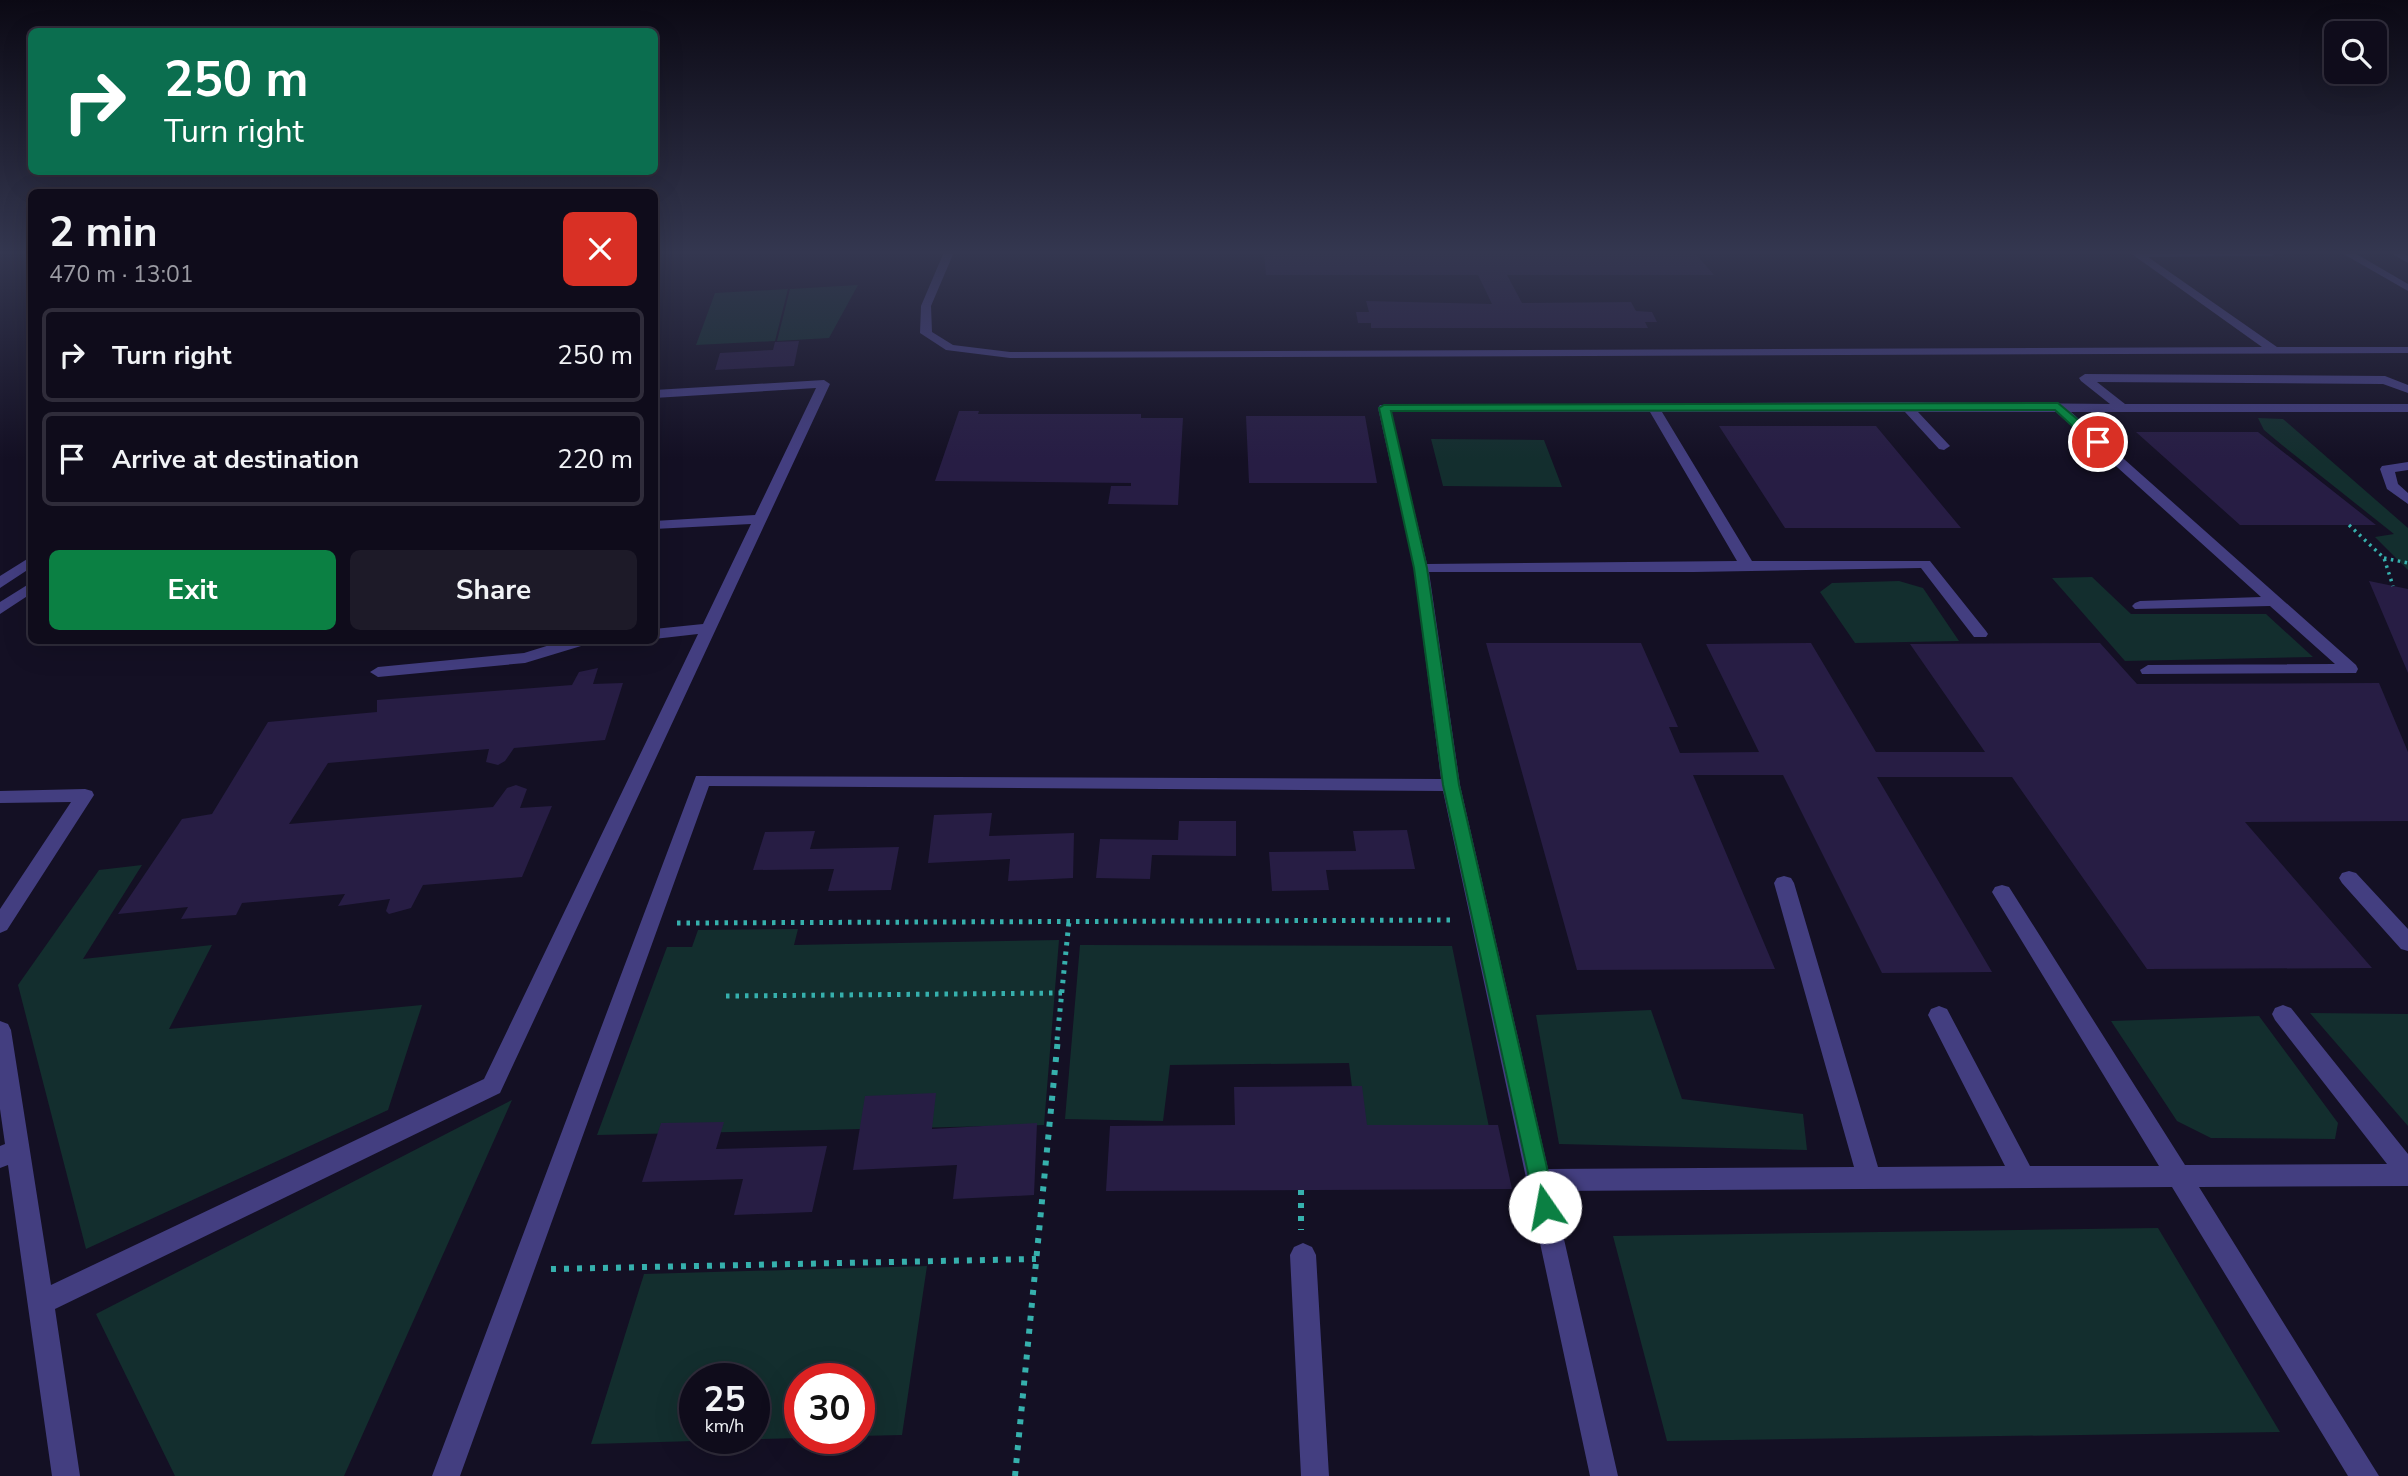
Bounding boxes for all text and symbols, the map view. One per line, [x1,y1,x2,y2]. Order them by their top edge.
map controls [2324,21,2387,84]
button: search [2324,21,2387,84]
text: 250 m [164,46,308,113]
icon: right [49,56,140,147]
text: Turn right [164,110,304,153]
text: 2 min [49,204,158,261]
button: close [563,212,637,286]
text: 470 m · 13:01 [49,259,194,290]
icon: right [53,336,91,374]
text: Turn right [112,338,231,373]
text: 250 m [557,338,633,373]
pin [2068,412,2128,472]
icon: arrive [2079,423,2117,461]
icon: arrive [53,440,91,478]
text: Arrive at destination [112,442,359,477]
text: 220 m [557,442,633,477]
button: Exit [49,550,336,630]
button: Share [350,550,637,630]
position arrow [1508,1170,1582,1244]
speed limit sign: 30 [784,1363,875,1454]
text: 25 [703,1376,746,1423]
text: km/h [705,1414,744,1438]

